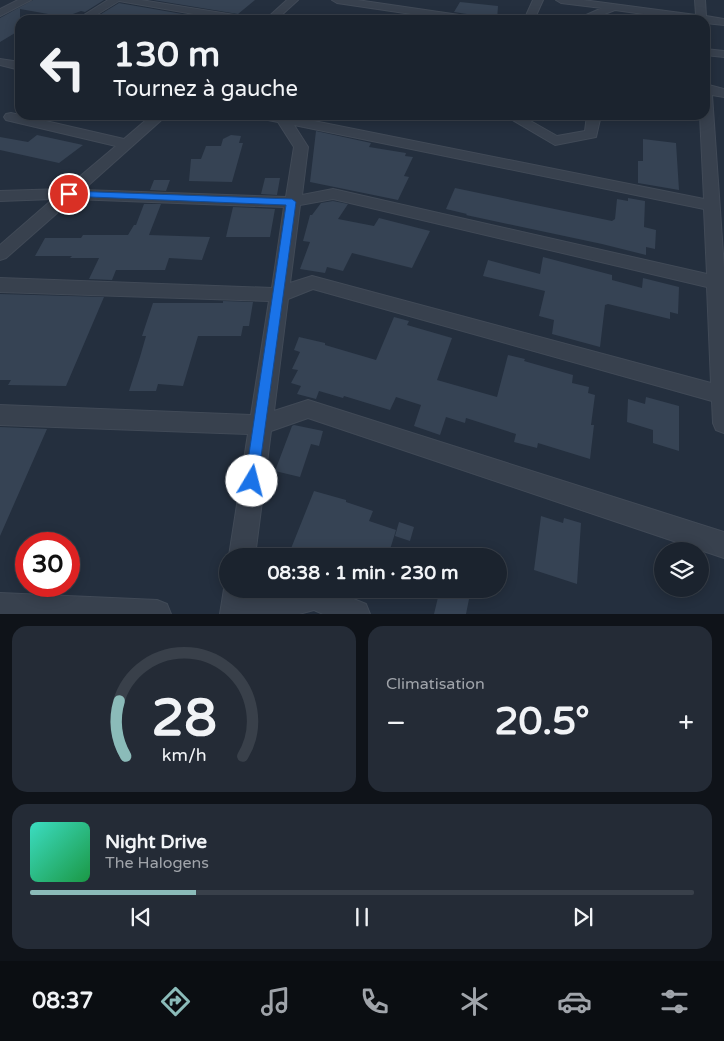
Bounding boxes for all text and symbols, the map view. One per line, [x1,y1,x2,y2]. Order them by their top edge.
text: 130 m [113,34,220,76]
icon: left [30,35,95,100]
text: Tournez à gauche [113,76,298,102]
pin [48,173,90,215]
icon: arrive [55,180,83,208]
position arrow [225,454,277,506]
speed limit sign: 30 [15,532,80,597]
map controls [654,542,709,597]
button: layers [654,542,709,597]
text: 08:38 · 1 min · 230 m [267,562,459,584]
text: Climatisation [386,674,485,694]
text: 28 [151,687,217,750]
text: 20.5° [495,699,590,745]
text: − [386,706,406,740]
text: + [678,706,694,740]
text: km/h [162,745,206,766]
text: Night Drive [105,831,207,853]
text: The Halogens [105,853,209,873]
icon: previous [127,903,155,931]
icon: pause [348,903,376,931]
icon: next [569,903,597,931]
icon: directions [158,984,193,1019]
icon: music [258,984,293,1019]
icon: phone [357,984,392,1019]
icon: climate [457,984,492,1019]
icon: car [557,984,592,1019]
icon: filters [657,984,692,1019]
text: 08:37 [32,988,93,1014]

